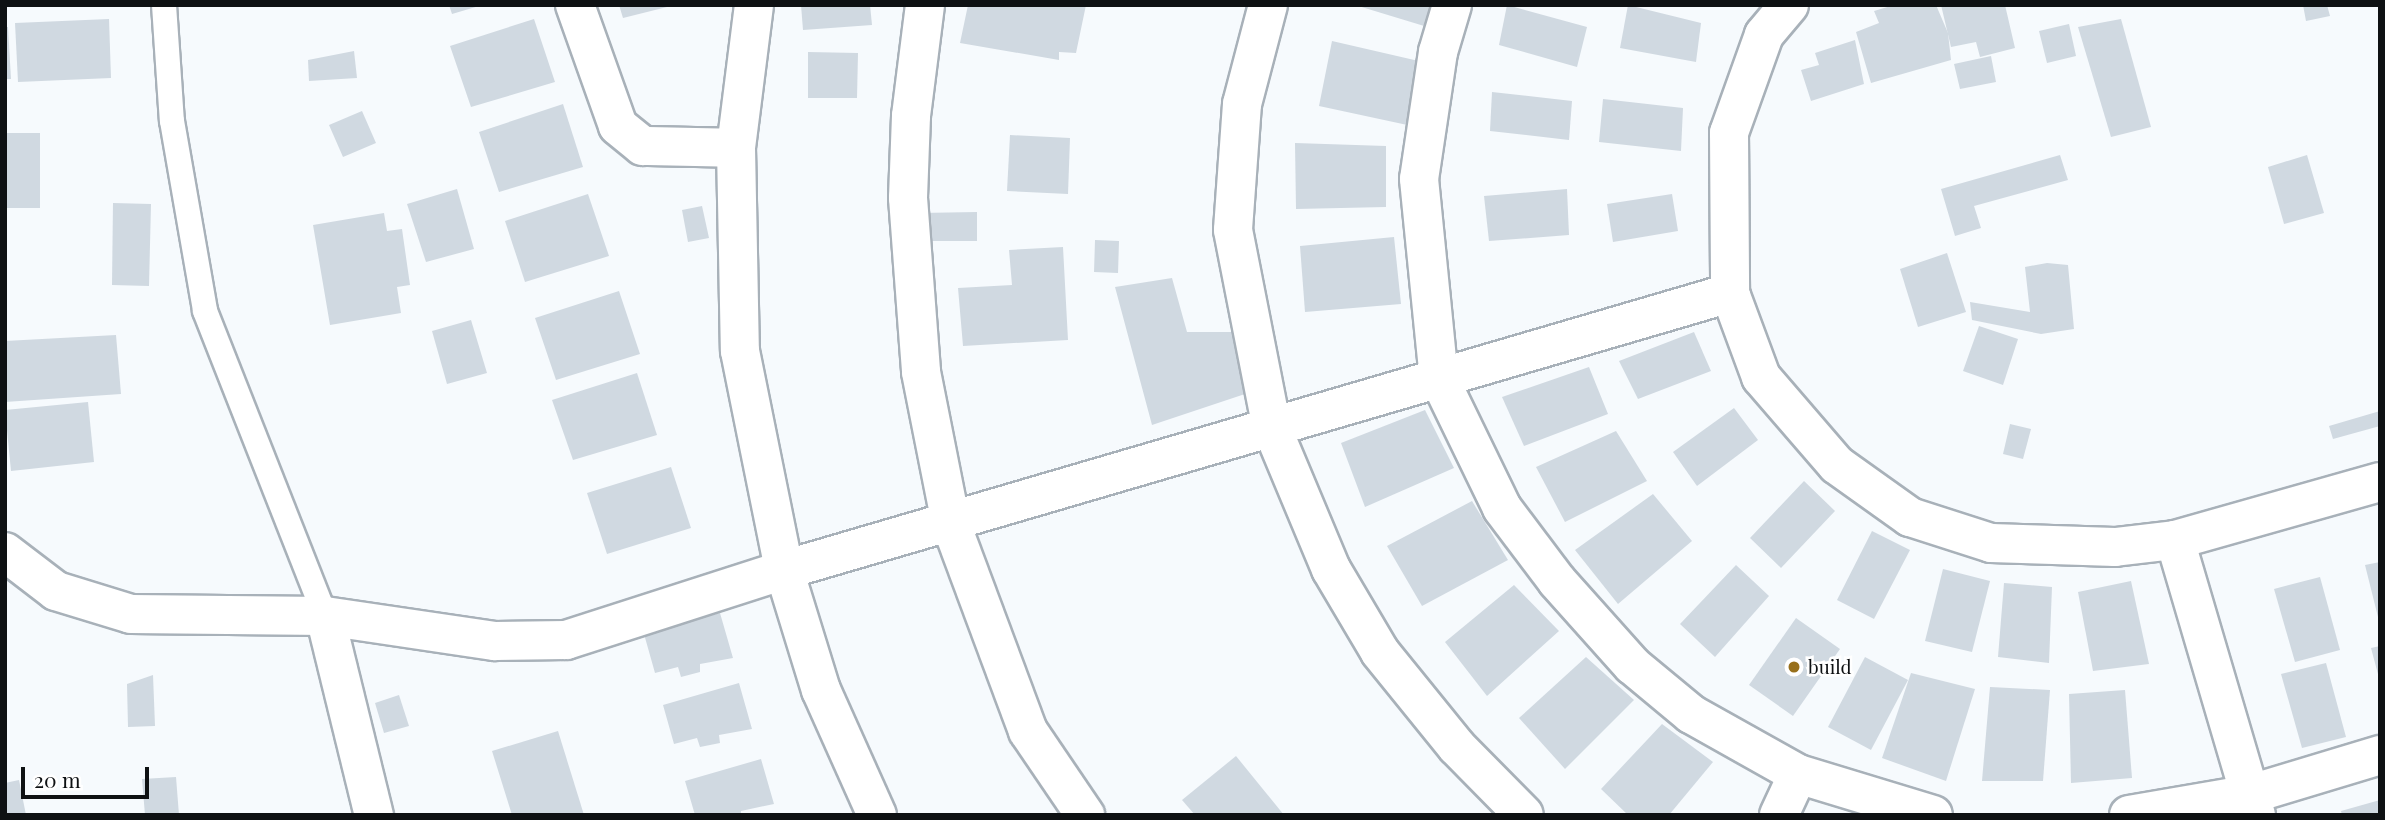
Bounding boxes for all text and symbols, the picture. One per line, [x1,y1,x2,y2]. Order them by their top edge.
place label: build [1808,656,1852,678]
marker: build [1786,659,1802,675]
scale bar [24,754,152,798]
text: 20 m [34,765,81,793]

